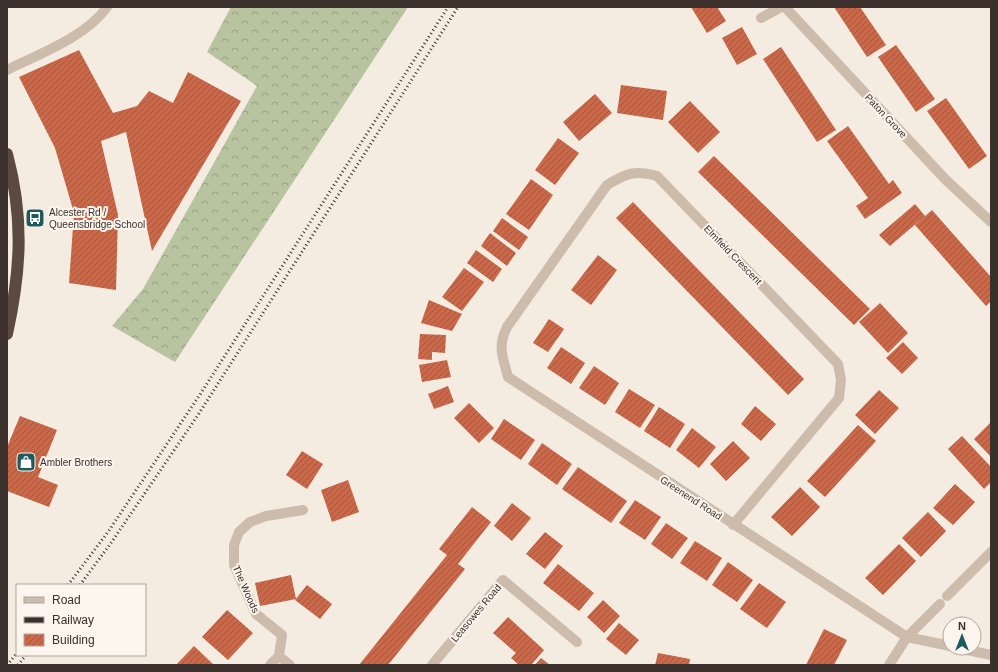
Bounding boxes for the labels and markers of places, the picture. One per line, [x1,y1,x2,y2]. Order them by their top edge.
bus stop icon: Alcester Rd / Queensbridge School [24,207,46,229]
place label: Alcester Rd / Queensbridge School [49,207,145,230]
shop icon: Ambler Brothers [15,451,37,473]
place label: Ambler Brothers [40,457,112,468]

